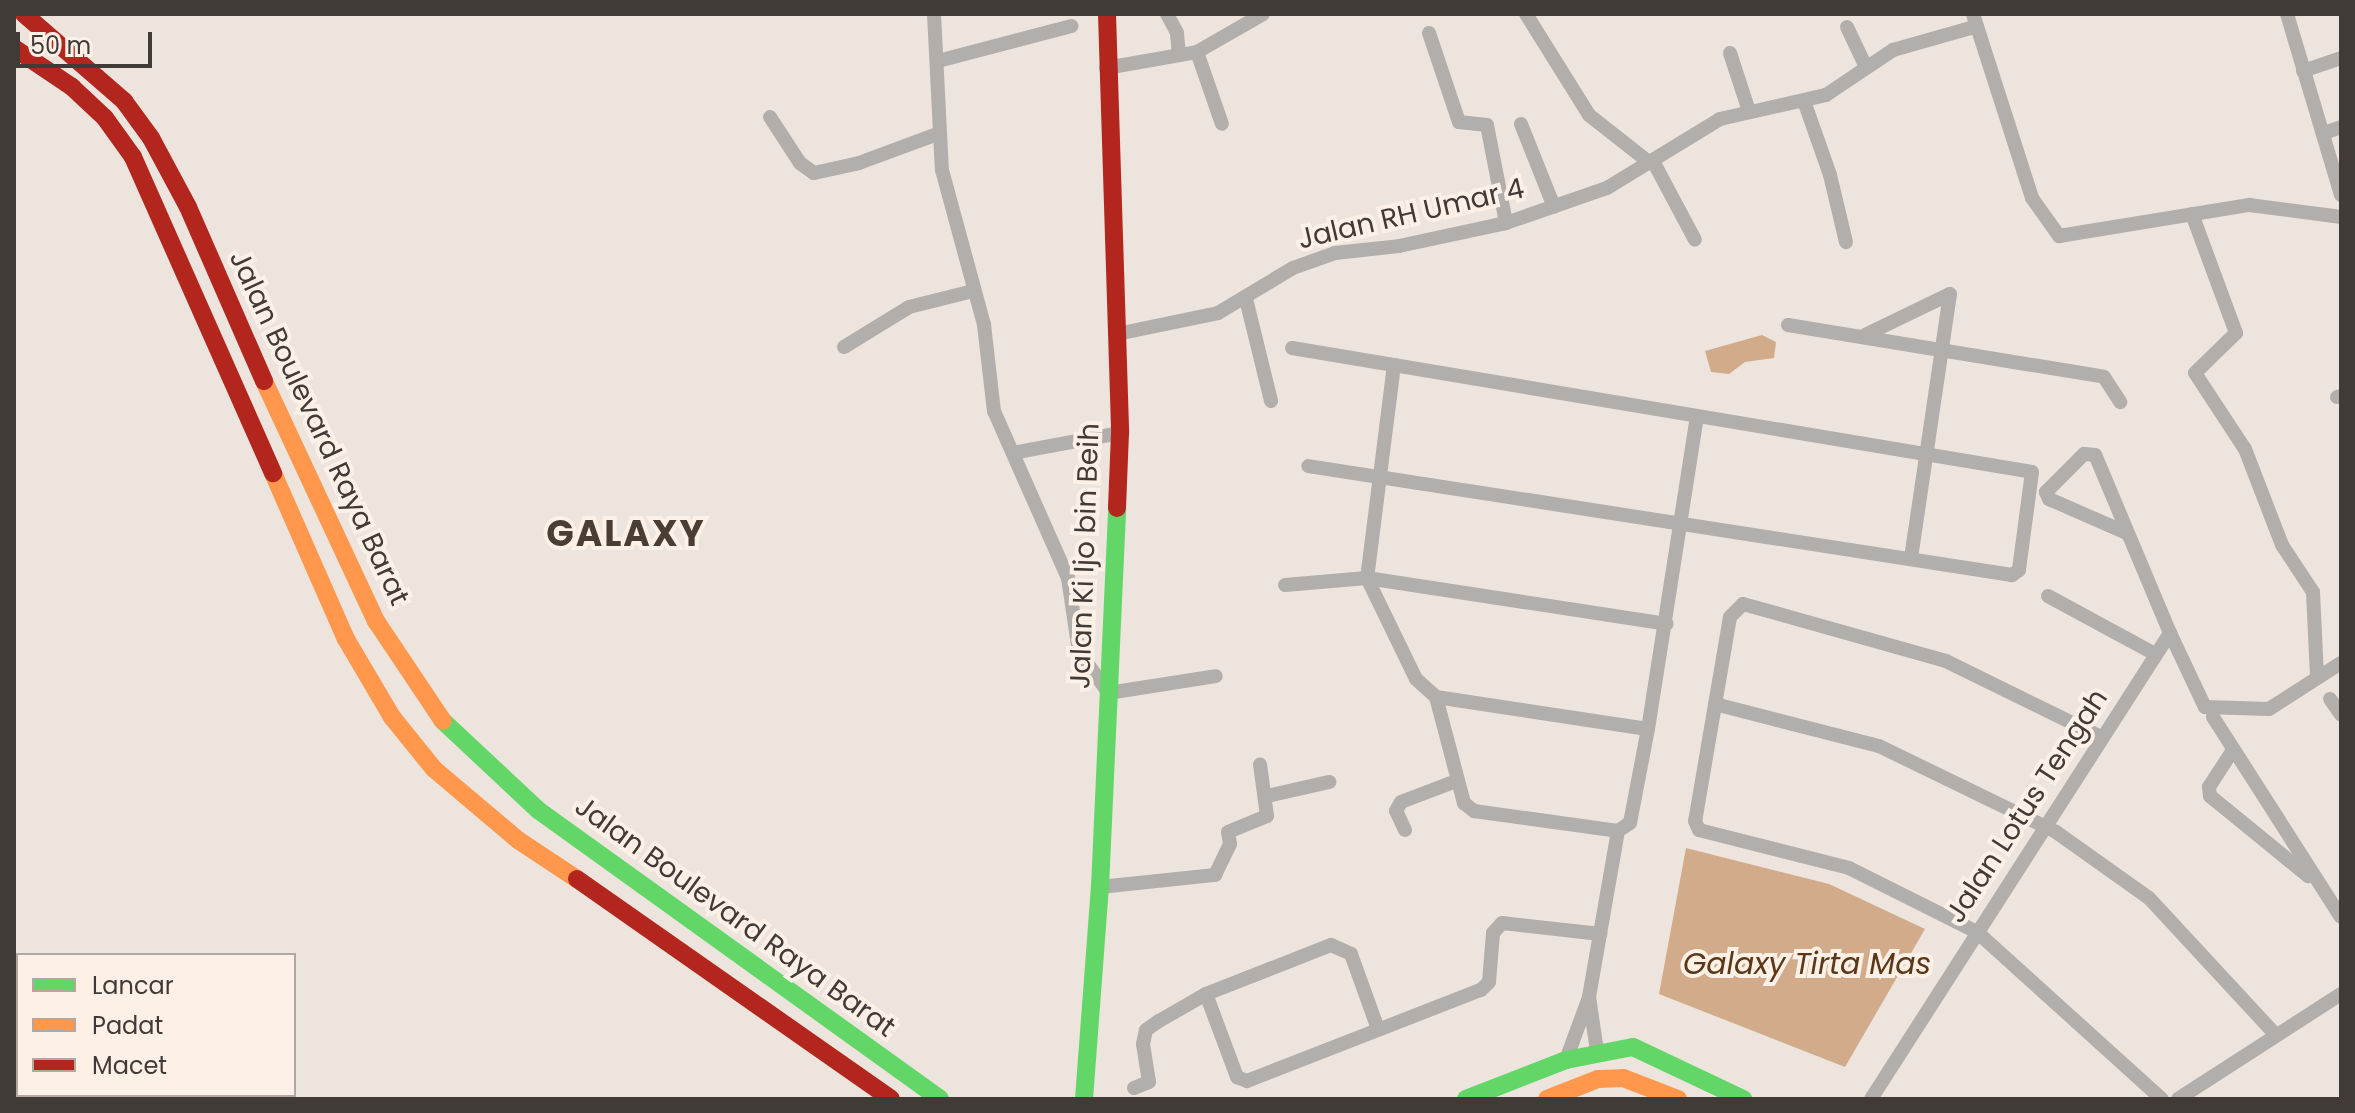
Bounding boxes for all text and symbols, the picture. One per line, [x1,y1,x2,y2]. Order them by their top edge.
scale bar [20,16,156,66]
text: 50 m [30,29,91,62]
street label: Jalan RH Umar 4 [1295,172,1527,256]
street label: Jalan Boulevard Raya Barat [222,245,416,611]
street label: Jalan Ki Ijo bin Beih [1064,423,1106,689]
district label: GALAXY [546,512,706,556]
street label: Jalan Lotus Tengah [1939,683,2115,929]
street label: Jalan Boulevard Raya Barat [568,790,902,1044]
water label: Galaxy Tirta Mas [1683,946,1931,982]
legend [16,953,296,1097]
text: Lancar [92,969,174,1002]
text: Padat [92,1009,163,1042]
text: Macet [92,1049,167,1082]

